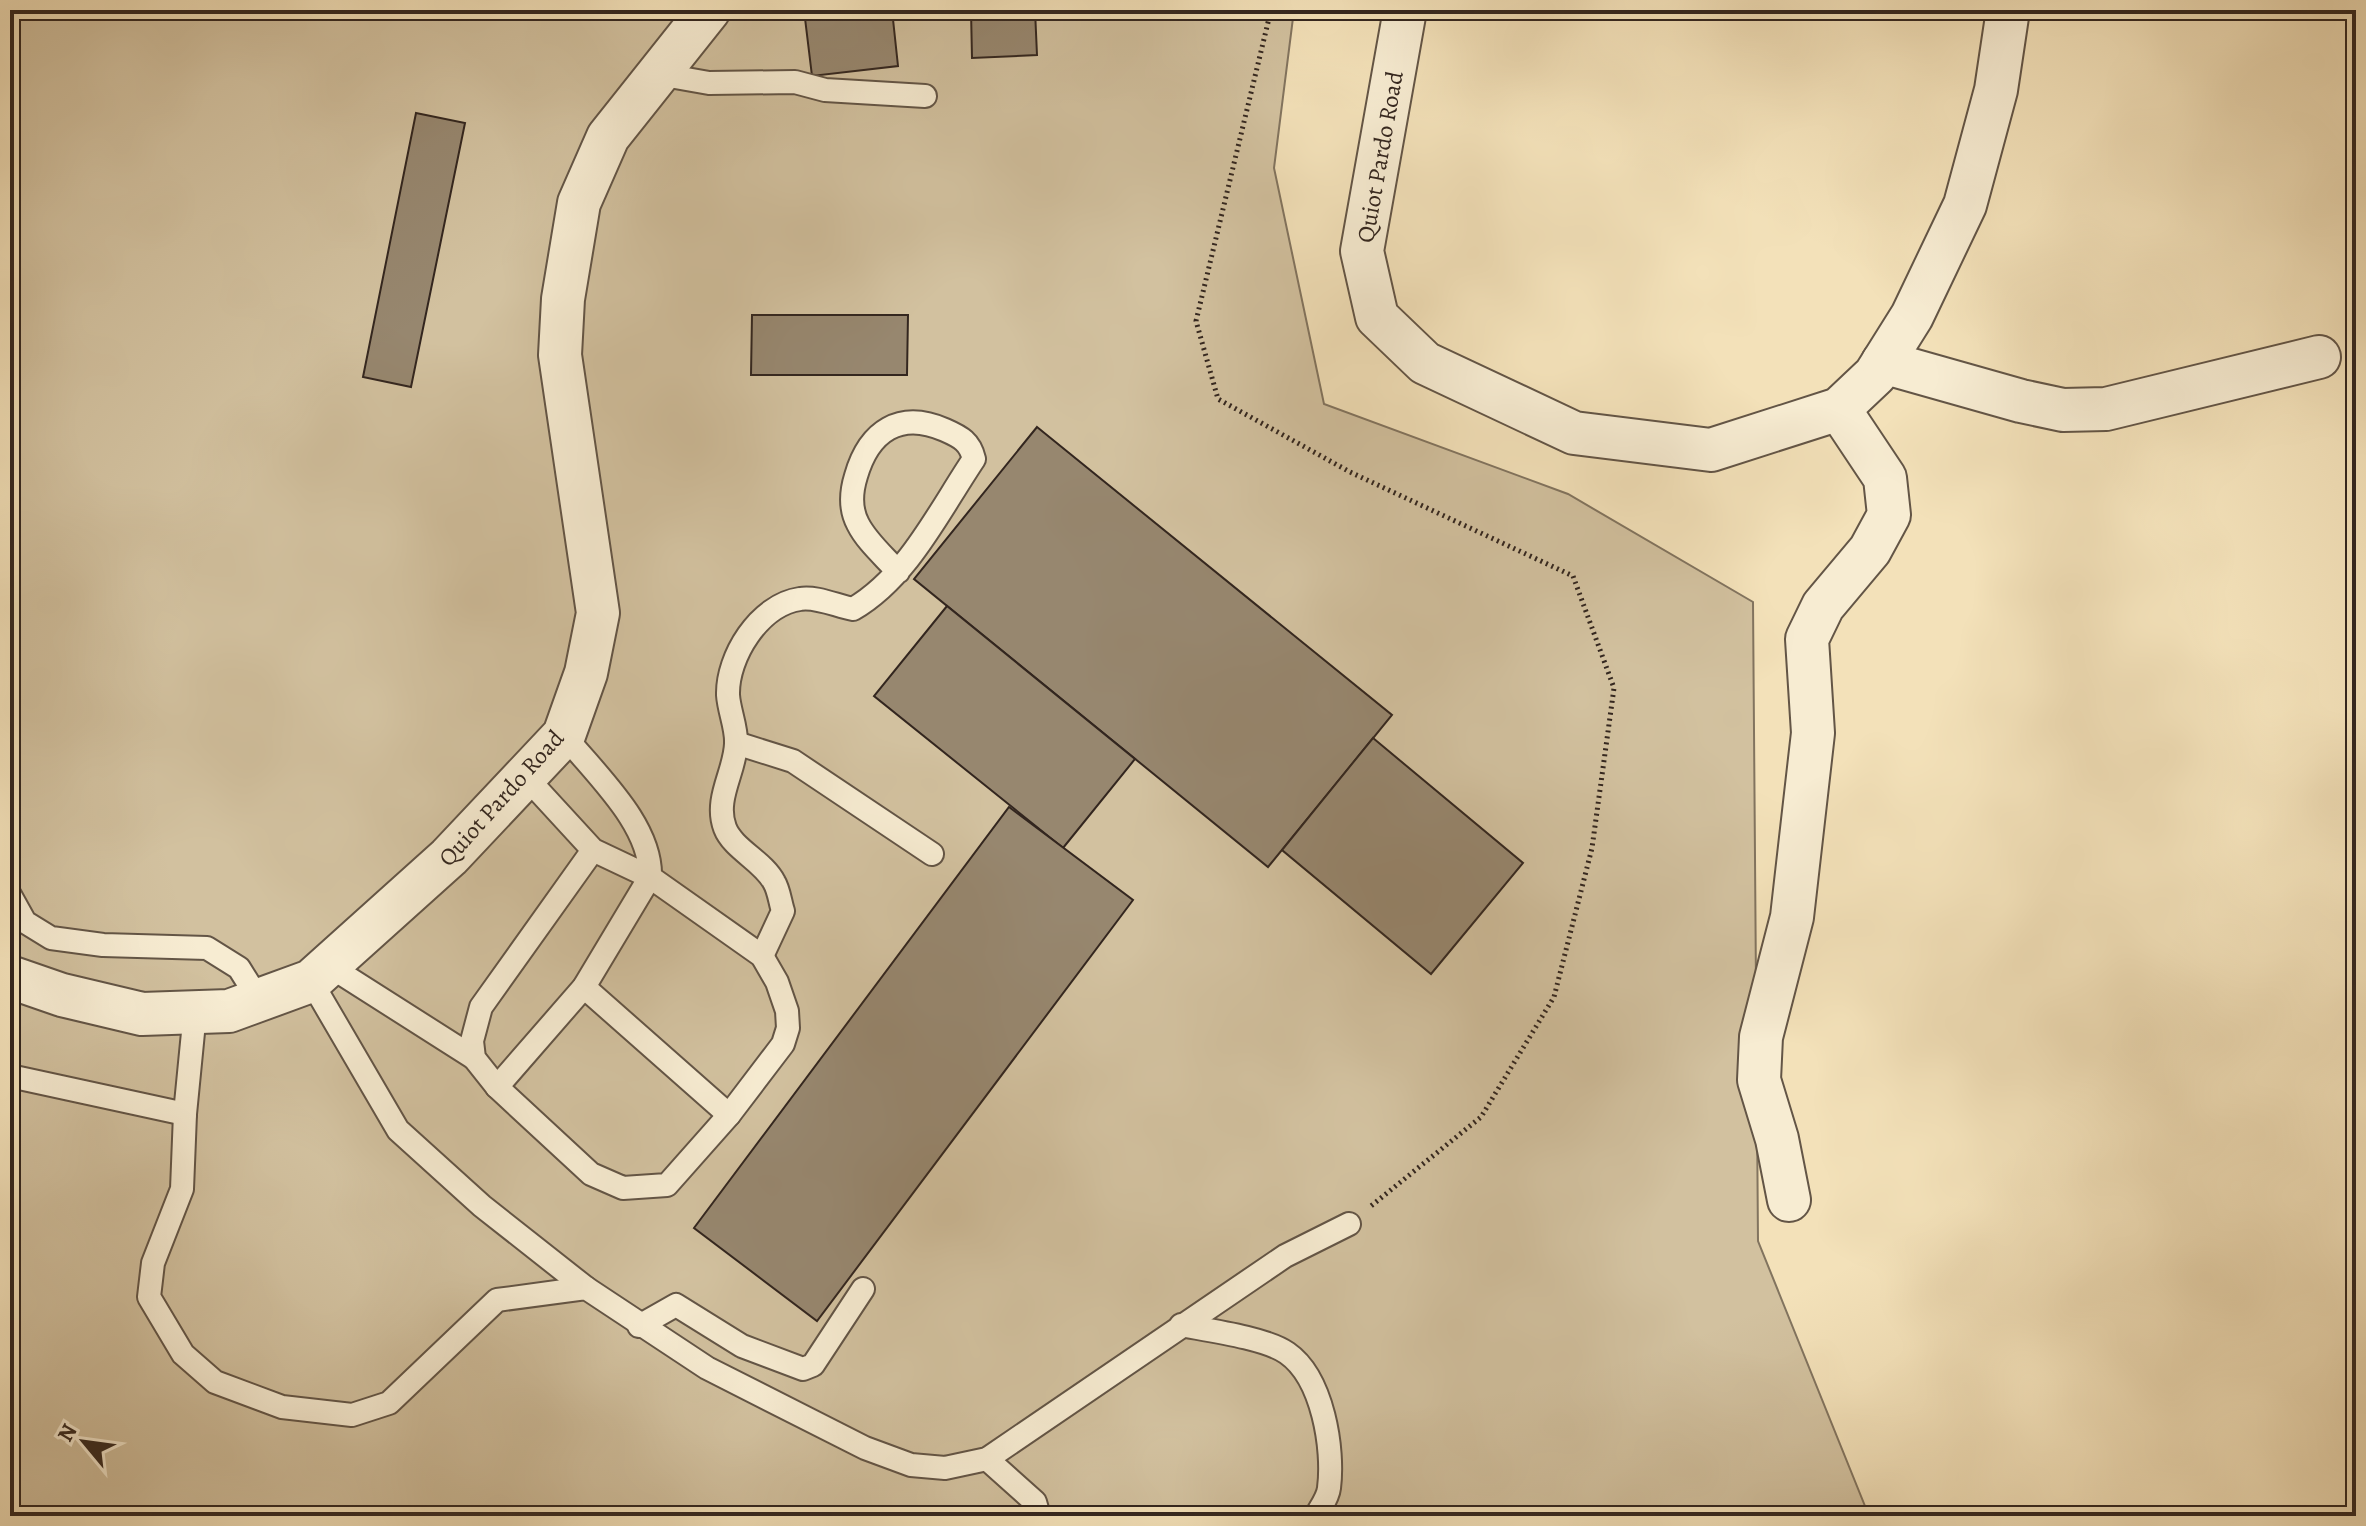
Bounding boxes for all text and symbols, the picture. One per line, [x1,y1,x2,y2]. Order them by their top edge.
street label: Quiot Pardo Road [1349,69,1411,245]
street label: Quiot Pardo Road [431,723,571,873]
north arrow [44,1402,124,1482]
text: N [50,1419,84,1447]

